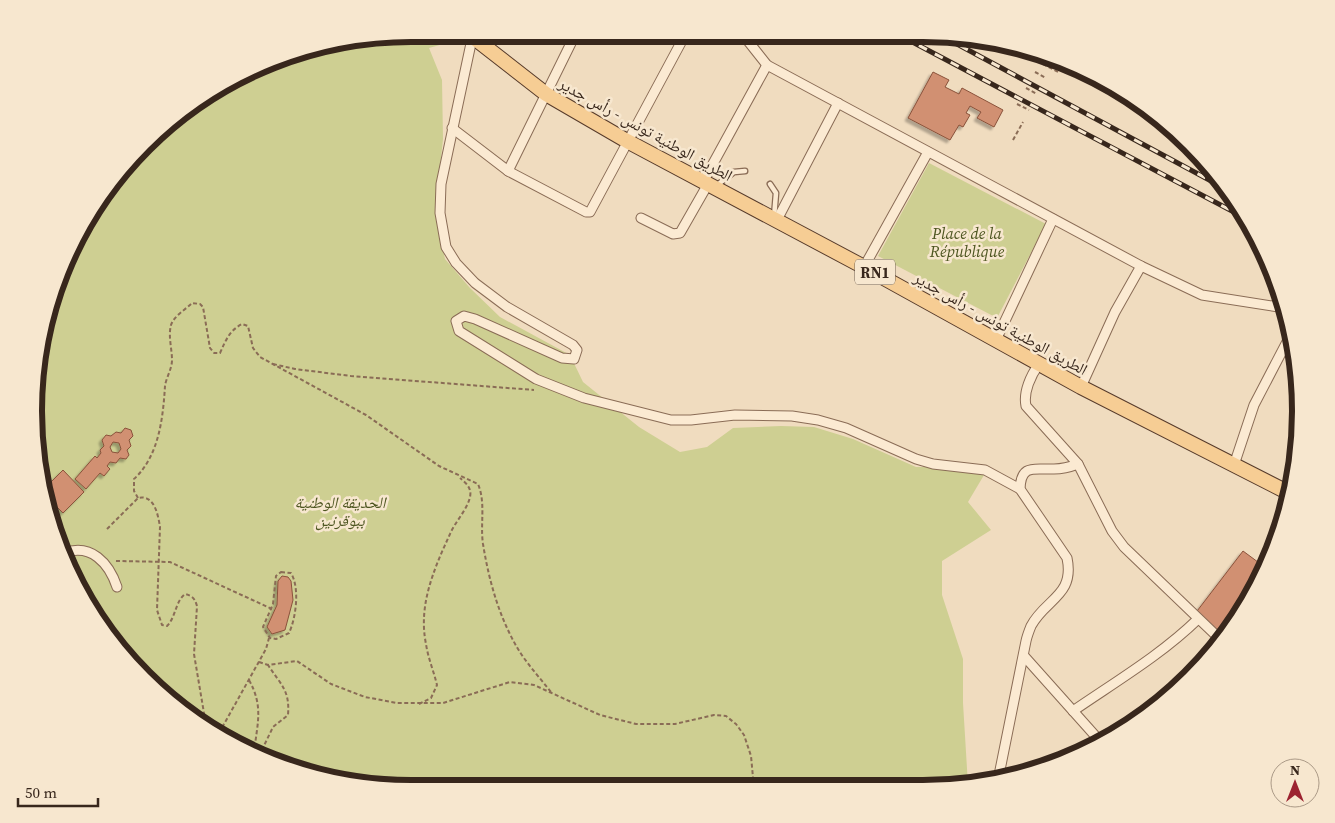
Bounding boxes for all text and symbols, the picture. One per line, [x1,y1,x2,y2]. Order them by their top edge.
street label: الطريق الوطنية تونس - رأس جدير [554,71,737,186]
park label: Place de la République [929,222,1005,262]
road number: RN1 [855,260,895,284]
street label: الطريق الوطنية تونس - رأس جدير [909,265,1092,380]
park label: الحديقة الوطنية ببوقرنين [294,491,388,531]
north arrow [1270,758,1320,808]
text: N [1290,760,1300,780]
scale bar [18,776,98,808]
text: 50 m [25,782,57,803]

